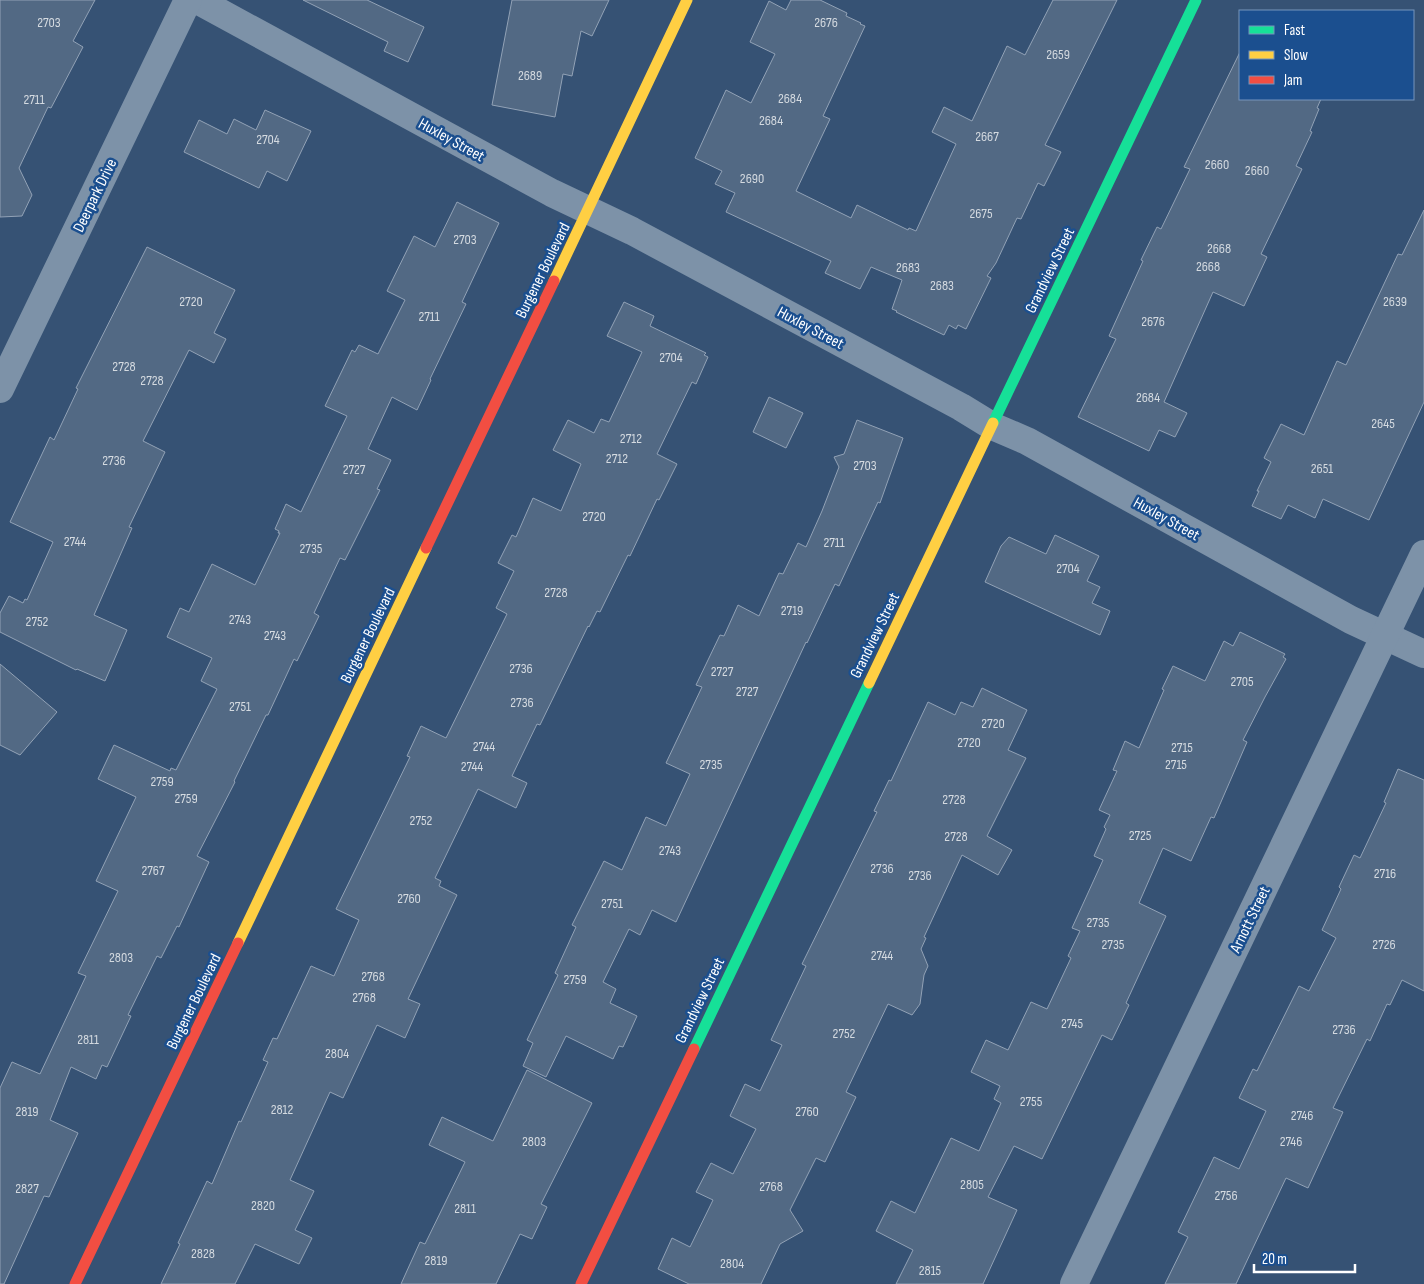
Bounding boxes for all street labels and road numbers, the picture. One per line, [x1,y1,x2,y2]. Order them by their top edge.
street label: Huxley Street [415,114,488,166]
street label: Deerpark Drive [69,156,121,235]
street label: Burgener Boulevard [512,220,575,322]
street label: Grandview Street [1021,225,1079,317]
street label: Huxley Street [774,303,847,354]
street label: Huxley Street [1130,493,1203,545]
street label: Burgener Boulevard [337,585,400,687]
street label: Grandview Street [846,590,904,682]
street label: Arnott Street [1226,883,1275,957]
street label: Burgener Boulevard [163,951,226,1053]
street label: Grandview Street [671,955,729,1047]

